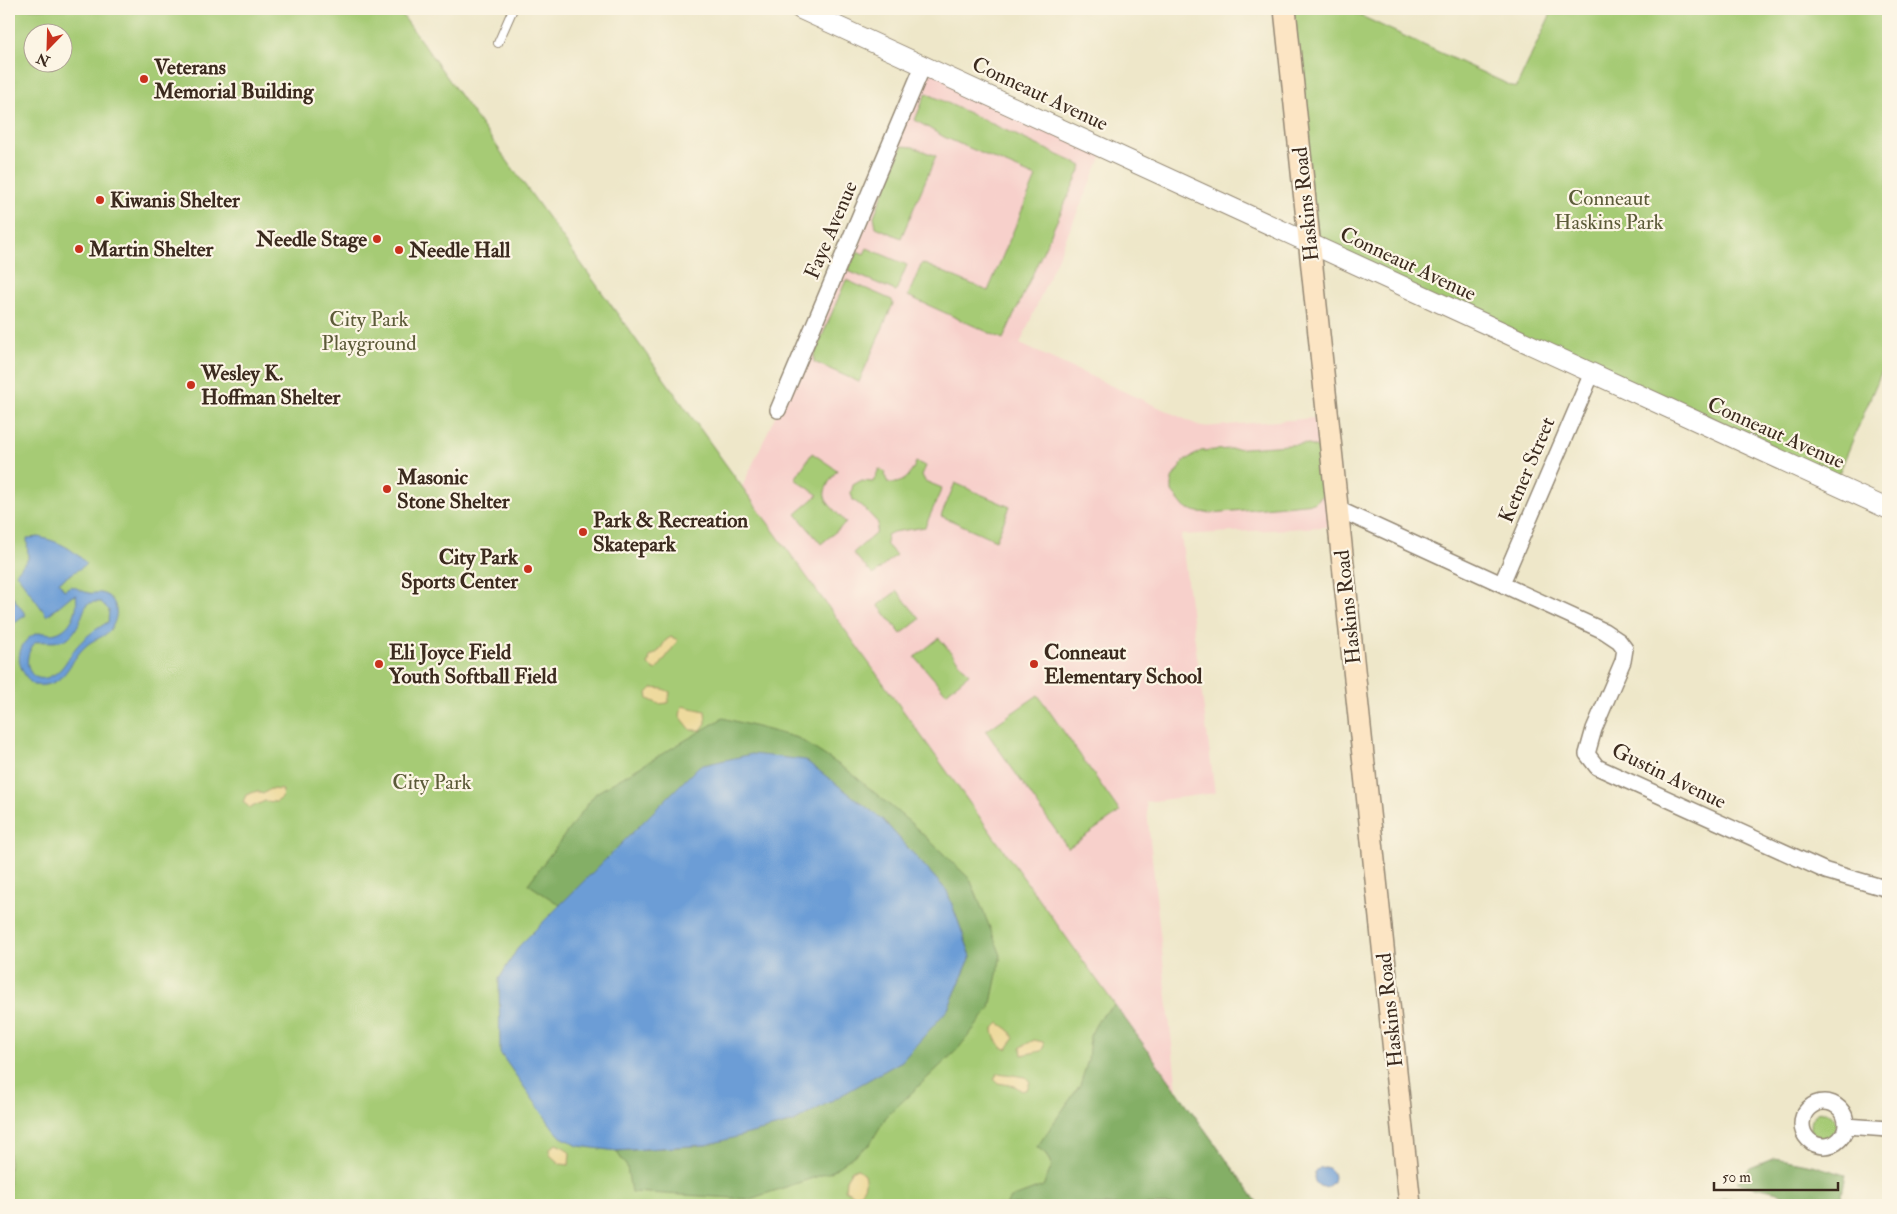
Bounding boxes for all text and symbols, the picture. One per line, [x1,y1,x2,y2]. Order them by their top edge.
north arrow [22,22,72,72]
text: N [34,49,53,70]
street label: Conneaut Avenue [968,51,1113,137]
place label: Veterans Memorial Building [153,54,314,105]
marker: Veterans Memorial Building [138,73,150,85]
street label: Haskins Road [1286,145,1325,263]
street label: Faye Avenue [798,177,864,283]
park label: Conneaut Haskins Park [1554,185,1664,236]
place label: Kiwanis Shelter [110,187,241,214]
marker: Kiwanis Shelter [94,194,106,206]
street label: Conneaut Avenue [1336,221,1481,307]
place label: Needle Stage [255,226,367,253]
marker: Needle Stage [371,233,383,245]
place label: Martin Shelter [88,236,215,263]
place label: Needle Hall [408,237,511,264]
marker: Martin Shelter [73,243,85,255]
marker: Needle Hall [393,244,405,256]
park label: City Park Playground [321,306,417,357]
place label: Wesley K. Hoffman Shelter [200,360,341,411]
marker: Wesley K. Hoffman Shelter [185,379,197,391]
street label: Conneaut Avenue [1703,391,1849,475]
street label: Ketner Street [1493,413,1561,527]
place label: Masonic Stone Shelter [396,464,511,515]
marker: Masonic Stone Shelter [381,483,393,495]
place label: Park & Recreation Skatepark [593,507,748,558]
marker: Park & Recreation Skatepark [577,526,589,538]
place label: City Park Sports Center [401,544,519,595]
street label: Haskins Road [1328,548,1367,666]
marker: City Park Sports Center [522,563,534,575]
place label: Eli Joyce Field Youth Softball Field [388,639,558,690]
place label: Conneaut Elementary School [1044,639,1203,690]
marker: Eli Joyce Field Youth Softball Field [373,658,385,670]
marker: Conneaut Elementary School [1028,658,1040,670]
street label: Gustin Avenue [1607,737,1731,815]
park label: City Park [392,769,472,796]
street label: Haskins Road [1370,951,1409,1069]
scale bar [1714,1159,1838,1191]
text: 50 m [1722,1168,1751,1187]

